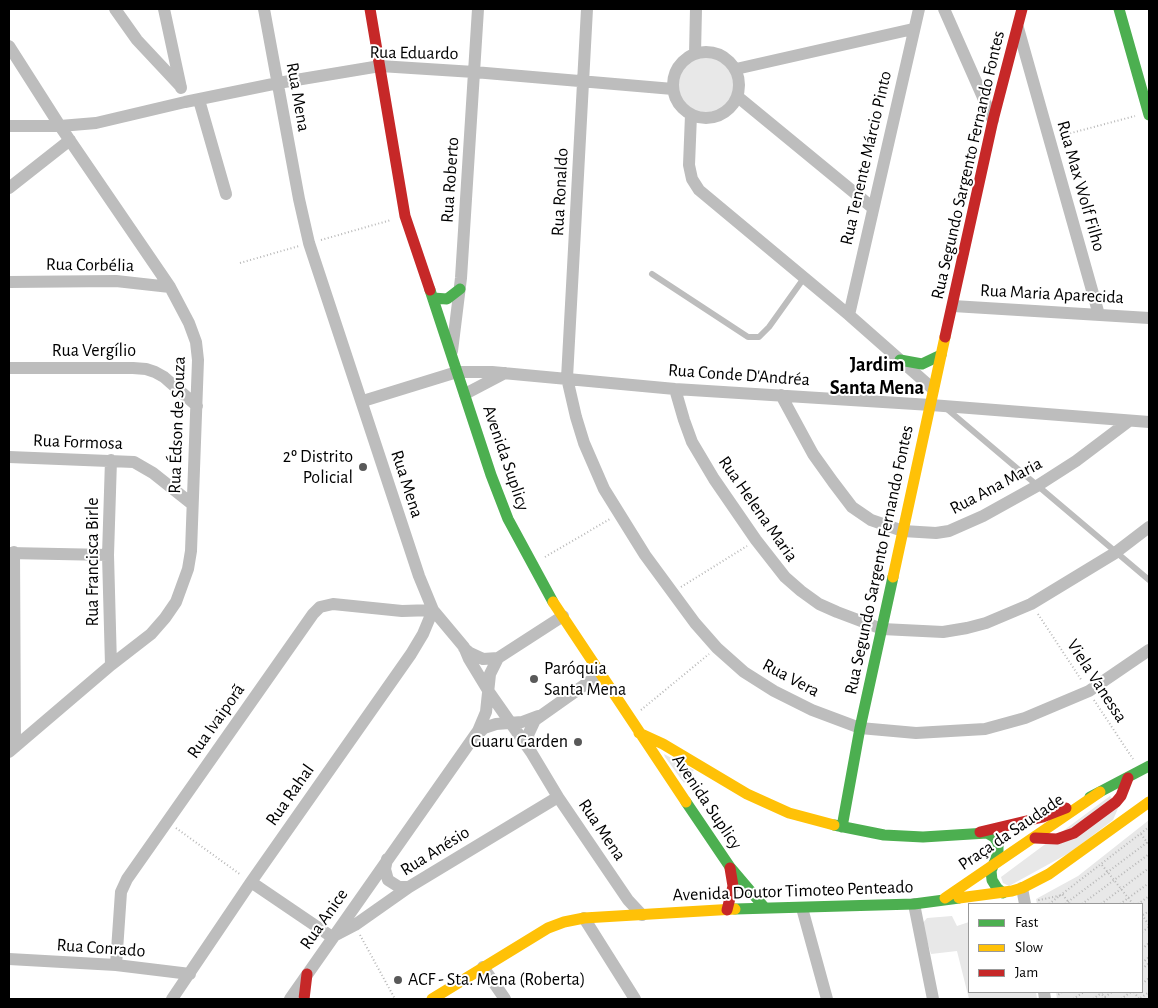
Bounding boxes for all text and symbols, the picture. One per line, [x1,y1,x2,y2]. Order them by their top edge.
street label: Rua Segundo Sargento Fernando Fontes [927,29,1009,301]
street label: Rua Eduardo [369,41,459,65]
street label: Rua Mena [281,61,315,133]
street label: Rua Tenente Márcio Pinto [835,69,897,247]
street label: Rua Max Wolf Filho [1052,118,1110,254]
street label: Rua Roberto [436,136,464,224]
street label: Rua Ronaldo [547,147,573,237]
street label: Rua Corbélia [46,253,134,277]
street label: Rua Maria Aparecida [979,279,1125,309]
street label: Rua Vergílio [52,340,136,362]
district label: Jardim Santa Mena [830,353,924,400]
street label: Rua Édson de Souza [164,356,190,494]
street label: Rua Conde D'Andréa [667,359,811,391]
street label: Avenida Suplicy [478,402,534,514]
street label: Rua Segundo Sargento Fernando Fontes [840,423,918,697]
street label: Rua Formosa [33,430,123,454]
place label: 2º Distrito Policial [283,446,353,488]
street label: Rua Mena [386,447,428,521]
street label: Rua Helena Maria [714,452,802,566]
street label: Rua Ana Maria [946,453,1046,519]
marker: 2º Distrito Policial [357,461,369,473]
street label: Rua Francisca Birle [82,498,104,626]
street label: Viela Vanessa [1062,635,1132,727]
street label: Rua Vera [759,654,823,702]
place label: Paróquia Santa Mena [544,658,626,701]
marker: Paróquia Santa Mena [528,673,540,685]
street label: Rua Ivaiporã [182,680,250,762]
place label: Guaru Garden [471,731,568,753]
marker: Guaru Garden [572,736,584,748]
street label: Avenida Suplicy [667,750,747,854]
street label: Rua Rahal [261,760,319,830]
street label: Praça da Saudade [954,789,1068,875]
street label: Rua Mena [574,795,630,865]
street label: Rua Anésio [396,821,474,881]
street label: Avenida Doutor Timoteo Penteado [672,876,914,906]
street label: Rua Anice [295,884,353,954]
legend [968,903,1143,993]
text: Fast [1015,915,1038,930]
street label: Rua Conrado [56,934,146,962]
text: Slow [1015,940,1043,955]
text: Jam [1015,965,1038,980]
place label: ACF - Sta. Mena (Roberta) [408,969,585,991]
marker: ACF - Sta. Mena (Roberta) [392,974,404,986]

